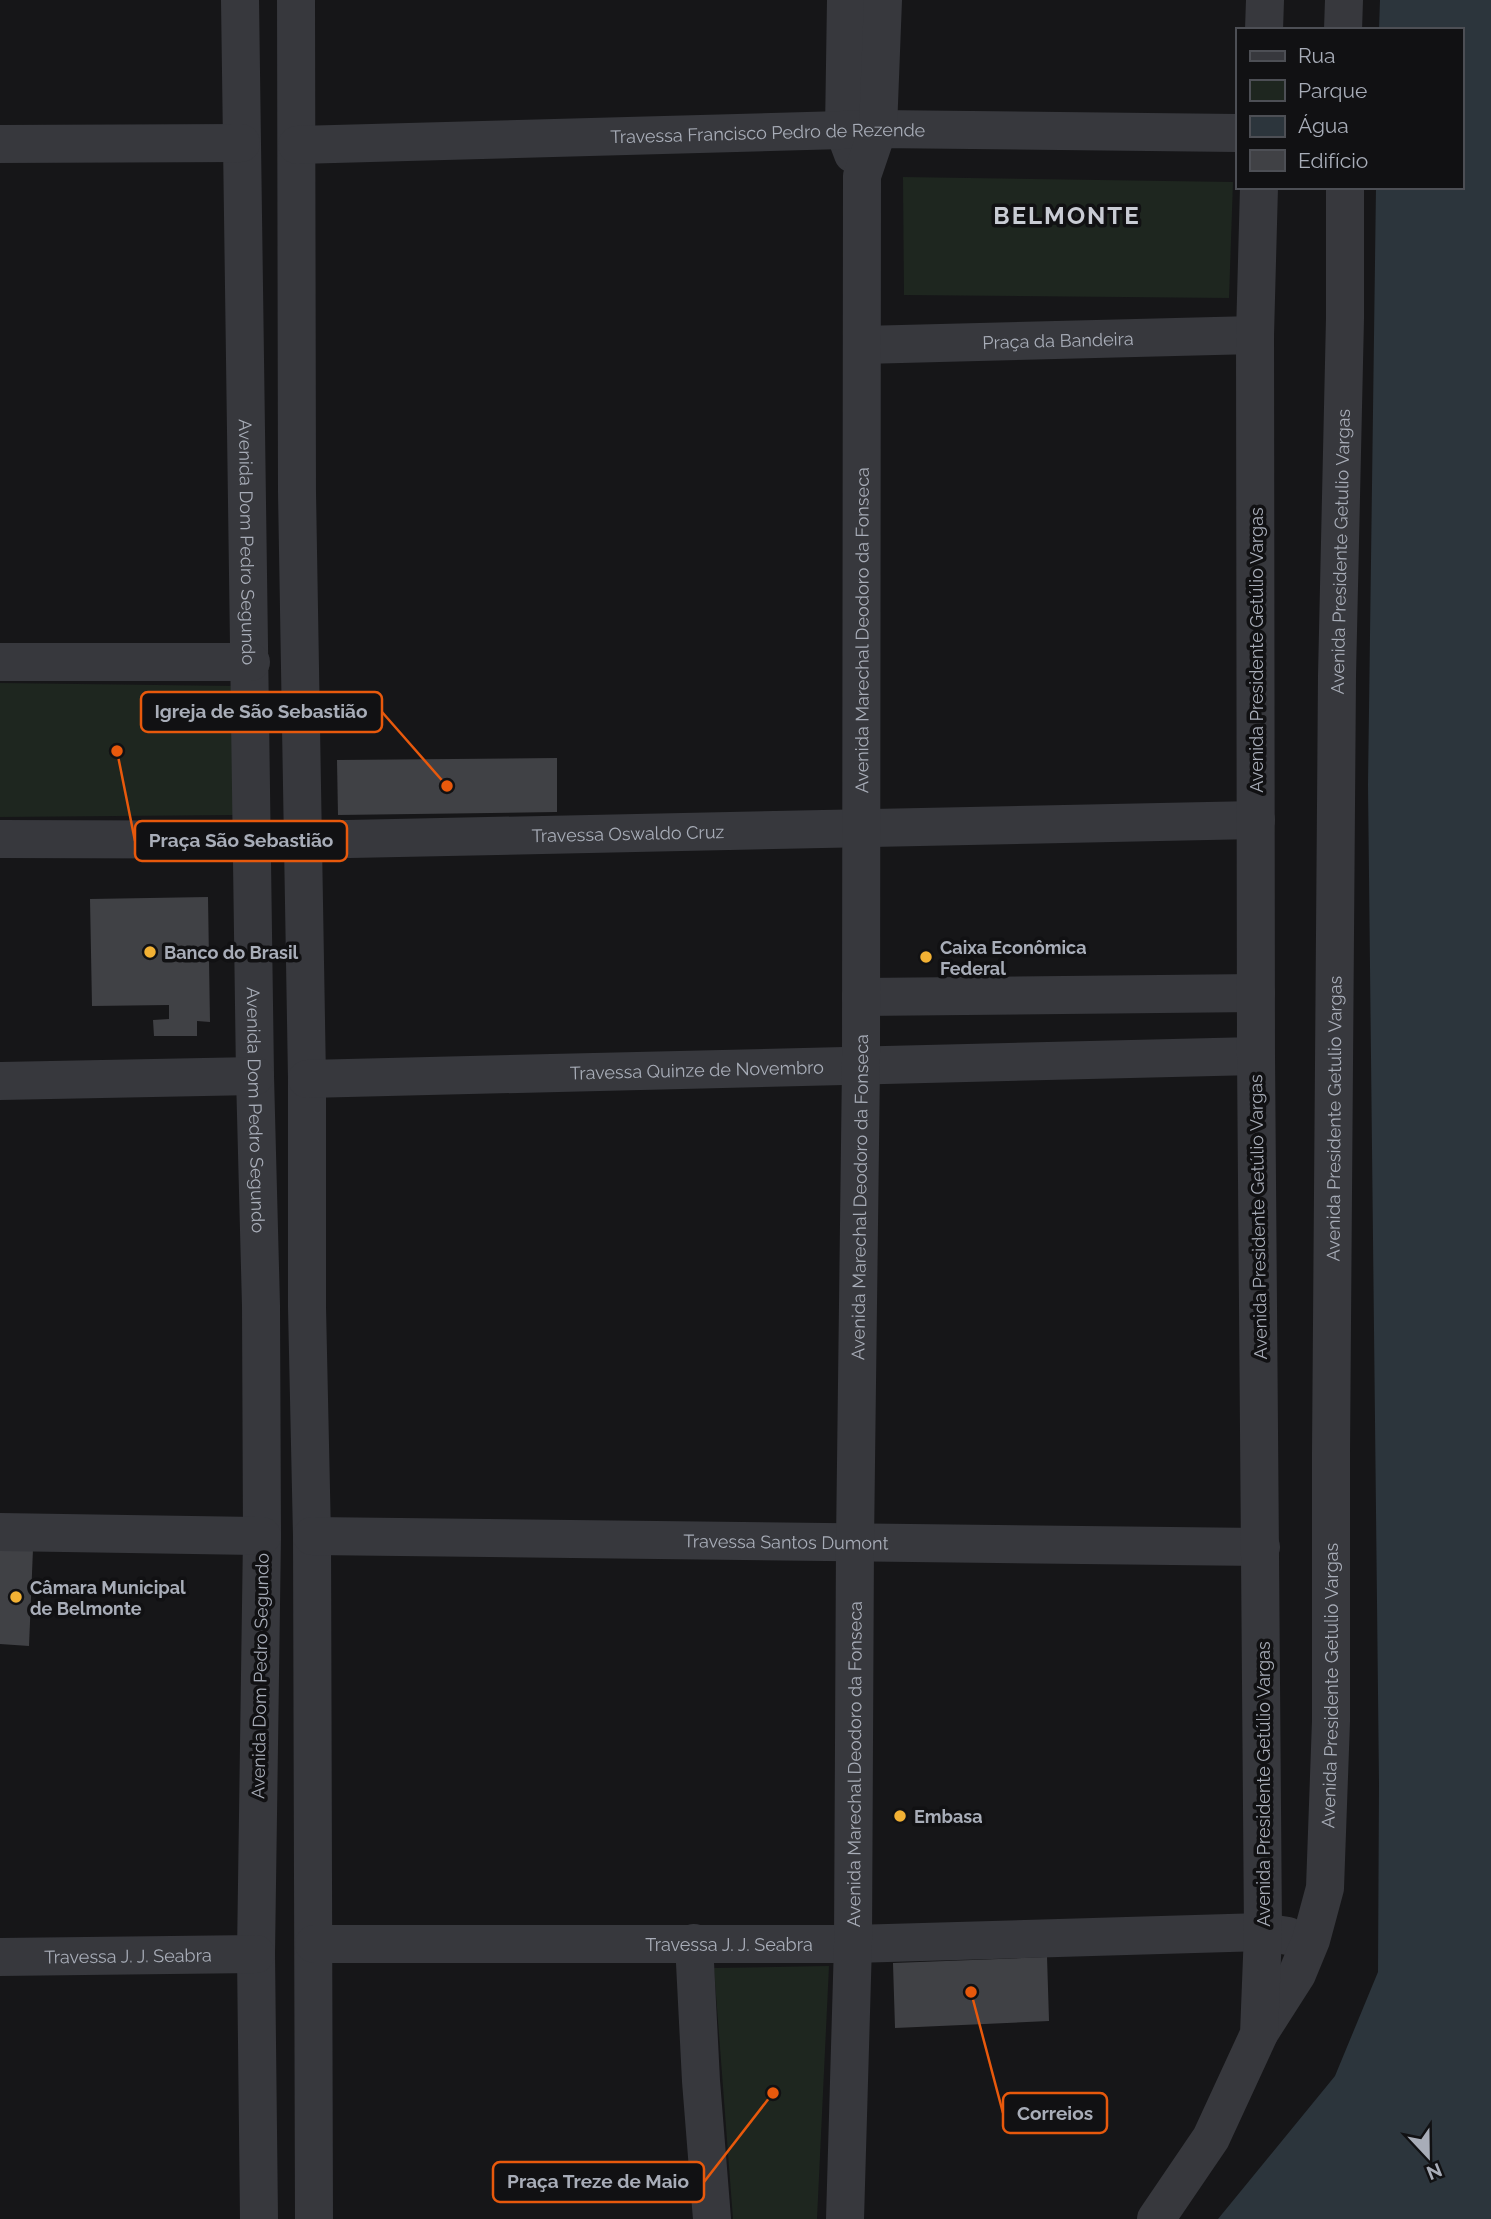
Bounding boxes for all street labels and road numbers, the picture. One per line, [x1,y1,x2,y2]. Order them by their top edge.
street label: Travessa Francisco Pedro de Rezende [610,118,926,147]
street label: Praça da Bandeira [982,328,1134,352]
street label: Avenida Presidente Getulio Vargas [1326,408,1353,694]
street label: Avenida Dom Pedro Segundo [235,419,260,665]
street label: Avenida Marechal Deodoro da Fonseca [851,467,872,793]
street label: Avenida Presidente Getúlio Vargas [1246,507,1267,793]
street label: Travessa Oswaldo Cruz [531,821,725,846]
street label: Avenida Presidente Getulio Vargas [1322,975,1345,1261]
street label: Avenida Dom Pedro Segundo [243,987,270,1233]
street label: Avenida Marechal Deodoro da Fonseca [847,1034,872,1360]
street label: Travessa Quinze de Novembro [570,1056,824,1083]
street label: Avenida Presidente Getúlio Vargas [1245,1074,1271,1360]
street label: Travessa Santos Dumont [683,1530,889,1553]
street label: Avenida Presidente Getulio Vargas [1317,1542,1342,1829]
street label: Avenida Dom Pedro Segundo [247,1553,273,1799]
street label: Avenida Marechal Deodoro da Fonseca [843,1601,865,1927]
street label: Avenida Presidente Getúlio Vargas [1253,1641,1274,1927]
street label: Travessa J. J. Seabra [645,1934,813,1955]
street label: Travessa J. J. Seabra [44,1944,212,1967]

